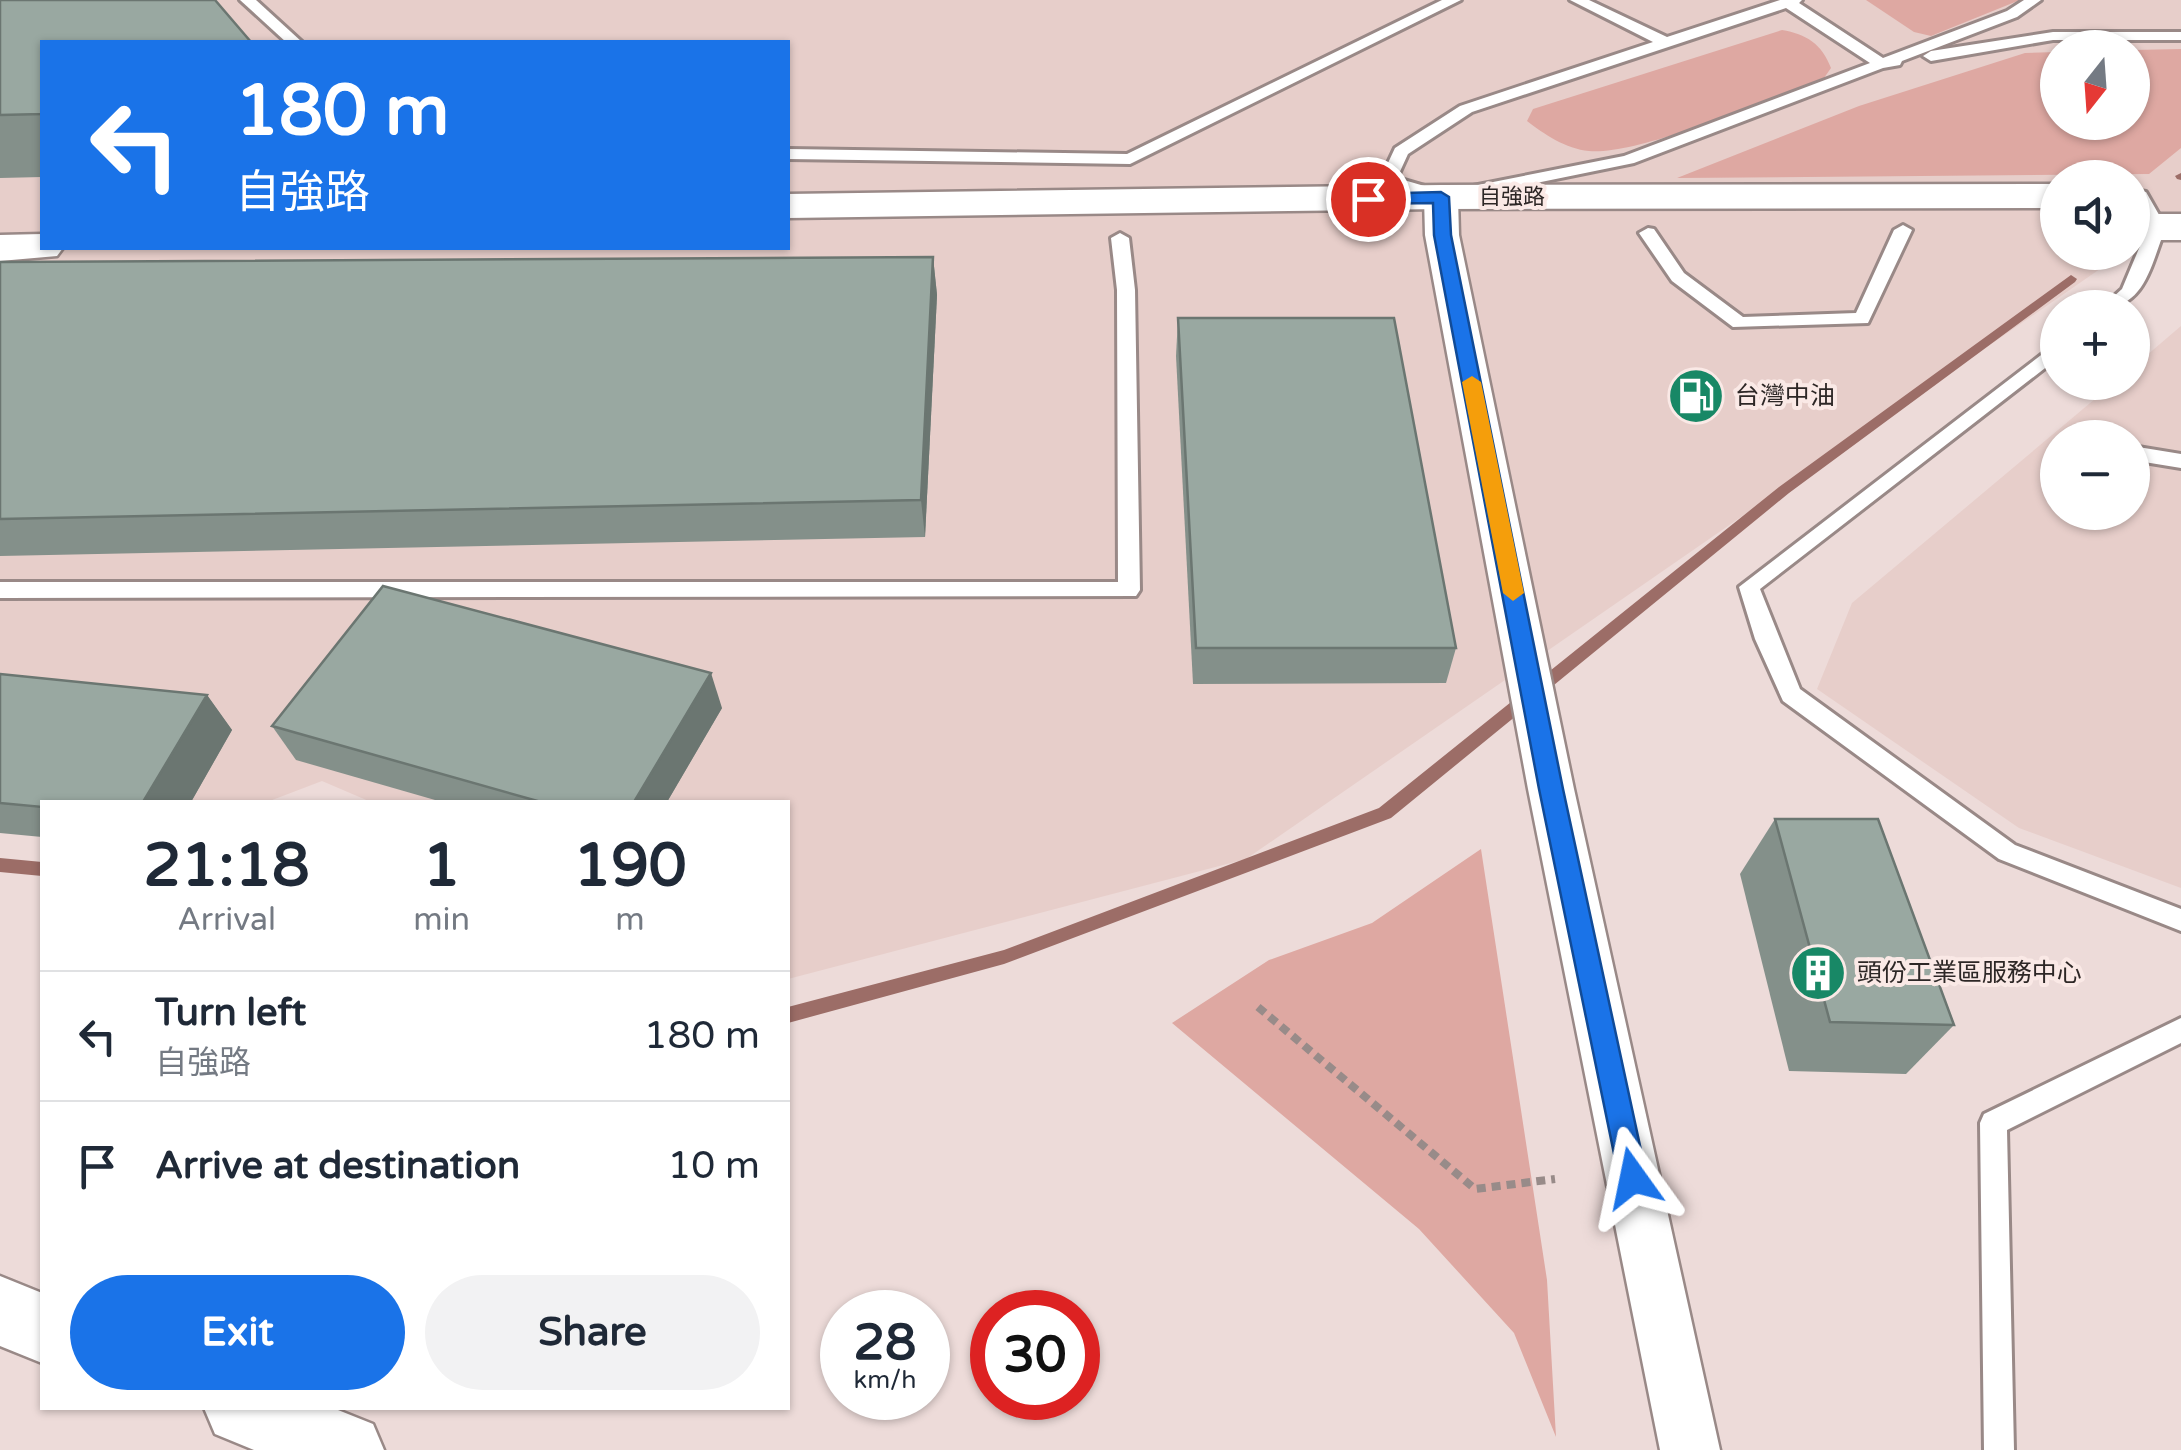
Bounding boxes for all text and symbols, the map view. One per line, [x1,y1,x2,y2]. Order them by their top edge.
north arrow [2040,30,2150,140]
map controls [2040,30,2150,530]
text: 180 m [235,70,449,154]
icon: left [70,80,200,210]
pin [1326,157,1411,242]
button: sound [2040,160,2150,270]
text: 自強路 [235,166,370,220]
icon: arrive [1341,172,1396,227]
street label: 自強路 [1479,184,1545,210]
button: + [2040,290,2150,400]
fuel station icon: 台灣中油 [1666,366,1726,426]
place label: 台灣中油 [1735,381,1835,411]
button: − [2040,420,2150,530]
text: 21:18 [143,830,310,902]
text: 1 [423,830,460,902]
text: 190 [573,830,687,902]
text: Arrival [177,901,276,939]
text: min [413,901,470,939]
text: m [615,901,645,939]
building icon: 頭份工業區服務中心 [1788,943,1848,1003]
place label: 頭份工業區服務中心 [1857,958,2082,988]
text: Turn left [155,990,306,1036]
icon: left [70,1009,125,1064]
text: 180 m [644,1013,760,1059]
text: 自強路 [155,1044,251,1082]
position arrow [1581,1126,1685,1230]
icon: arrive [70,1139,125,1194]
text: Arrive at destination [155,1143,520,1189]
text: 10 m [668,1143,760,1189]
button: Exit [70,1275,405,1390]
button: Share [425,1275,760,1390]
speed limit sign: 30 [970,1290,1100,1420]
text: 28 [854,1313,916,1373]
text: km/h [854,1365,916,1395]

